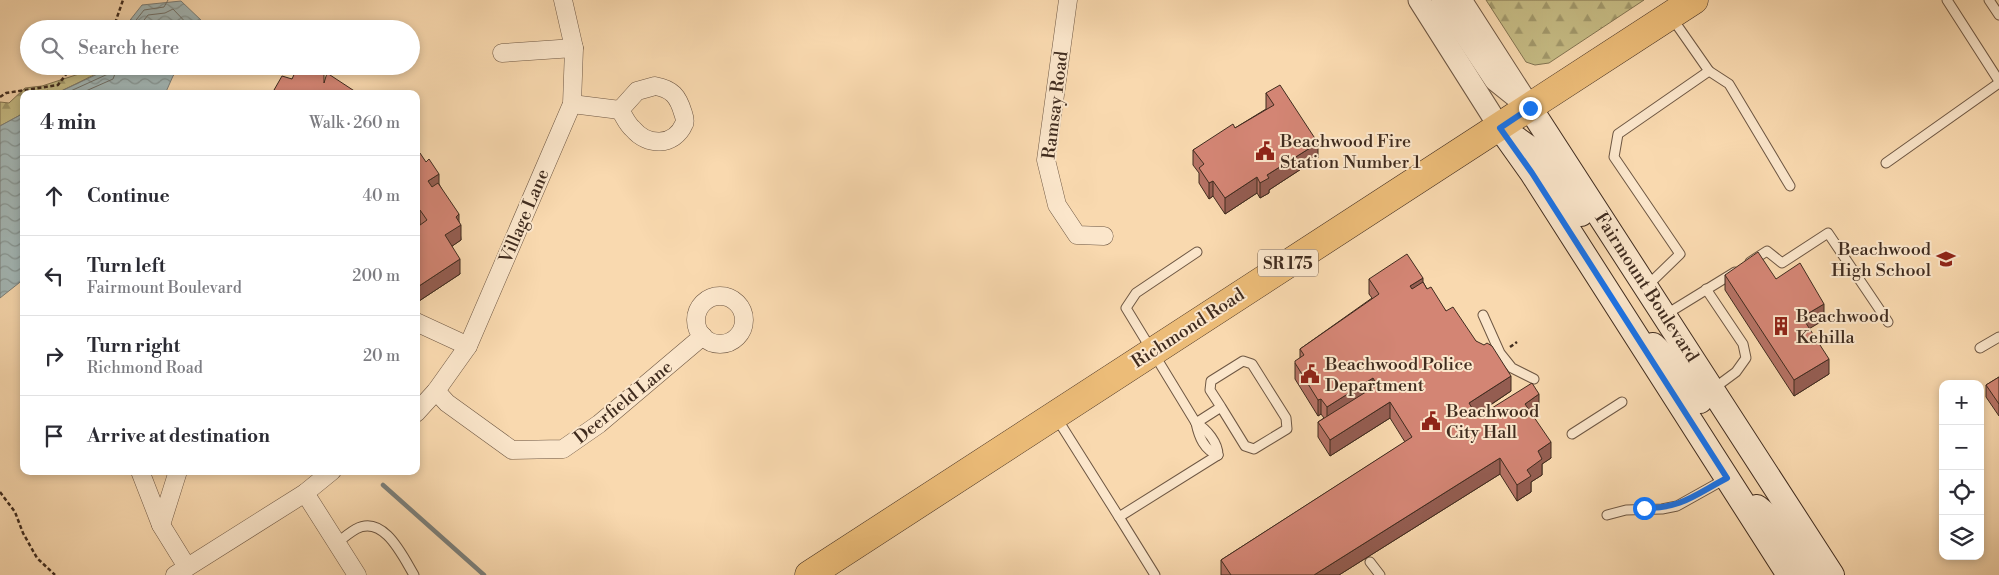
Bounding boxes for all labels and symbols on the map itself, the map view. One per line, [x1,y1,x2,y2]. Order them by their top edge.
street label: Ramsay Road [1037,49,1074,160]
route end [1519,97,1542,120]
place label: Beachwood Fire Station Number 1 [1279,130,1421,174]
public building icon: Beachwood Fire Station Number 1 [1254,140,1276,162]
street label: Village Lane [494,166,555,268]
street label: Fairmount Boulevard [1590,208,1704,367]
place label: Beachwood High School [1831,238,1932,282]
school or university icon: Beachwood High School [1935,248,1957,270]
road number: SR 175 [1258,250,1318,276]
street label: Richmond Road [1127,283,1250,374]
place label: Beachwood Kehilla [1795,305,1890,349]
building icon: Beachwood Kehilla [1770,315,1792,337]
place label: Beachwood Police Department [1324,353,1472,397]
street label: Deerfield Lane [569,356,677,449]
public building icon: Beachwood Police Department [1299,363,1321,385]
place label: Beachwood City Hall [1445,400,1540,444]
public building icon: Beachwood City Hall [1420,410,1442,432]
route start [1633,497,1656,520]

